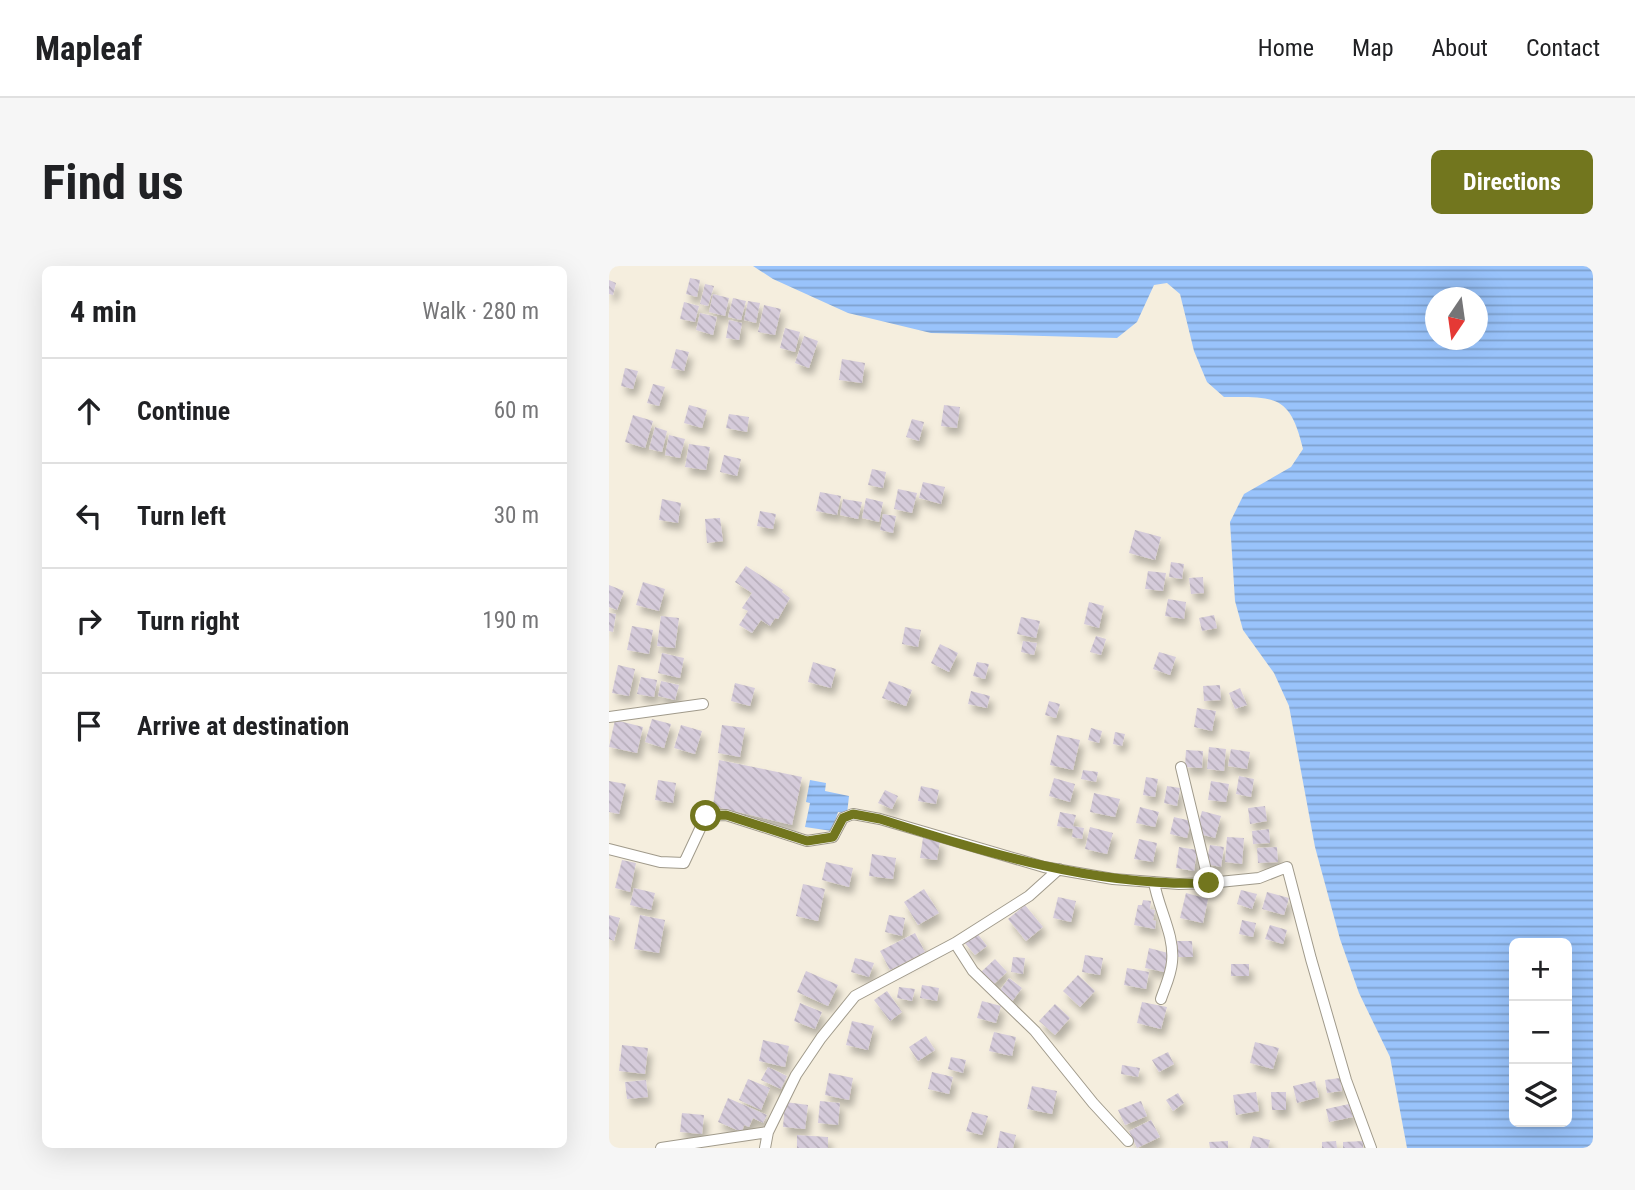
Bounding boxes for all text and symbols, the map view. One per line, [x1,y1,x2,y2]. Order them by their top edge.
text: Mapleaf [35,29,142,68]
text: Home [1258,34,1314,62]
text: Map [1352,34,1394,62]
text: About [1432,34,1488,62]
text: Contact [1526,34,1600,62]
button: Directions [1431,150,1593,214]
text: Find us [42,154,184,211]
north arrow [1425,287,1488,350]
text: 4 min [70,294,137,329]
text: Walk · 280 m [422,298,539,325]
icon: ahead [70,392,108,430]
text: Continue [137,396,230,426]
text: 60 m [494,397,539,424]
icon: left [70,497,108,535]
text: Turn left [137,501,226,531]
text: 30 m [494,502,539,529]
icon: right [70,602,108,640]
text: Turn right [137,606,239,636]
text: 190 m [482,607,539,634]
icon: arrive [70,707,108,745]
text: Arrive at destination [137,711,349,741]
route start [690,800,721,831]
route end [1193,867,1224,898]
map controls [1509,938,1572,1127]
button: + [1509,938,1572,1001]
button: − [1509,1001,1572,1064]
button: layers [1509,1064,1572,1127]

